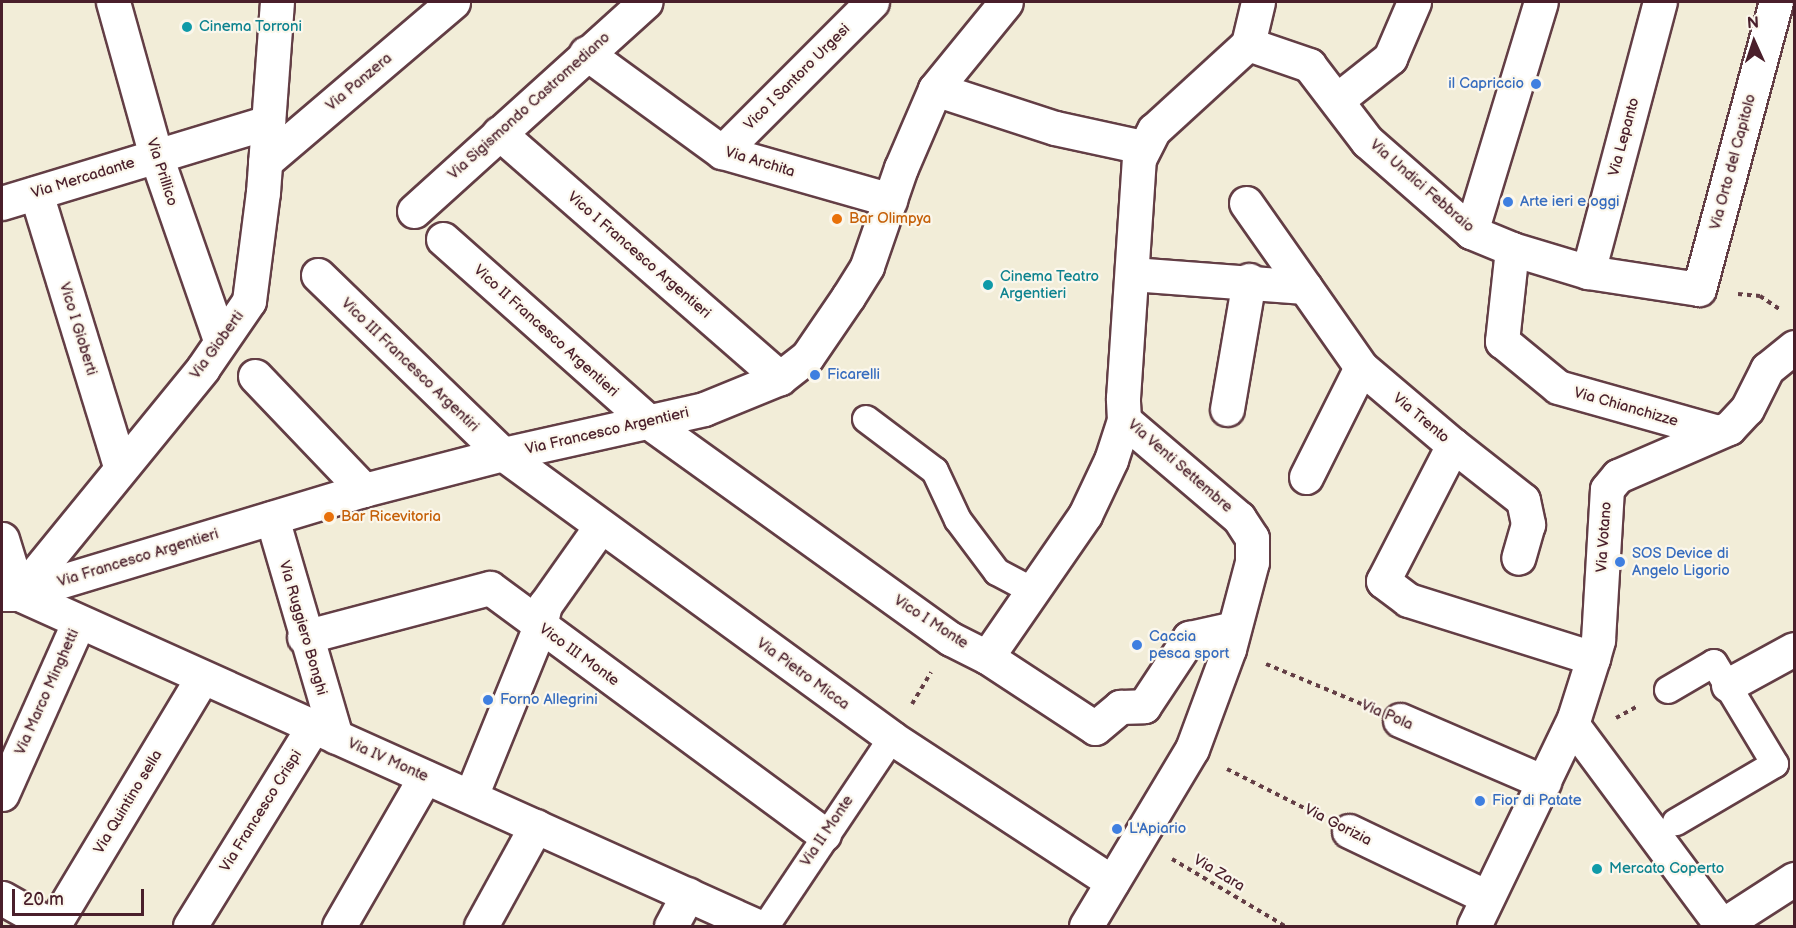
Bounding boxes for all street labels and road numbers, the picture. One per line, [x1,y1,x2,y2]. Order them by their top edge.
street label: Vico I Santoro Urgesi [740,20,854,134]
street label: Via Sigismondo Castromediano [444,28,614,184]
street label: Via Panzera [322,49,396,115]
street label: Via Orto del Capitolo [1706,92,1760,232]
street label: Via Lepanto [1605,96,1643,178]
street label: Via Prillico [143,136,181,208]
street label: Via Undici Febbraio [1366,136,1478,236]
street label: Via Archita [723,143,797,181]
street label: Via Mercadante [29,154,137,202]
street label: Vico I Francesco Argentieri [564,188,714,322]
street label: Vico II Francesco Argentieri [470,261,622,401]
street label: Vico I Gioberti [55,280,101,378]
street label: Vico III Francesco Argentiri [337,294,483,436]
street label: Via Gioberti [186,307,248,383]
street label: Via Chianchizze [1572,384,1680,430]
street label: Via Trento [1389,389,1453,447]
street label: Via Francesco Argentieri [523,403,691,459]
street label: Via Venti Settembre [1124,415,1236,517]
street label: Via Votano [1593,501,1615,573]
street label: Via Francesco Argentieri [55,525,221,591]
street label: Via Ruggiero Bonghi [275,558,331,698]
street label: Vico I Monte [890,591,972,653]
street label: Vico III Monte [536,620,622,690]
street label: Via Marco Minghetti [11,626,83,758]
street label: Via Pietro Micca [753,634,853,714]
street label: Via Pola [1358,696,1416,734]
street label: Via IV Monte [345,734,431,786]
street label: Via Quintino sella [90,747,166,857]
street label: Via Francesco Crispi [216,747,306,875]
street label: Via II Monte [797,792,857,870]
street label: Via Gorizia [1301,800,1375,850]
street label: Via Zara [1190,851,1248,895]

